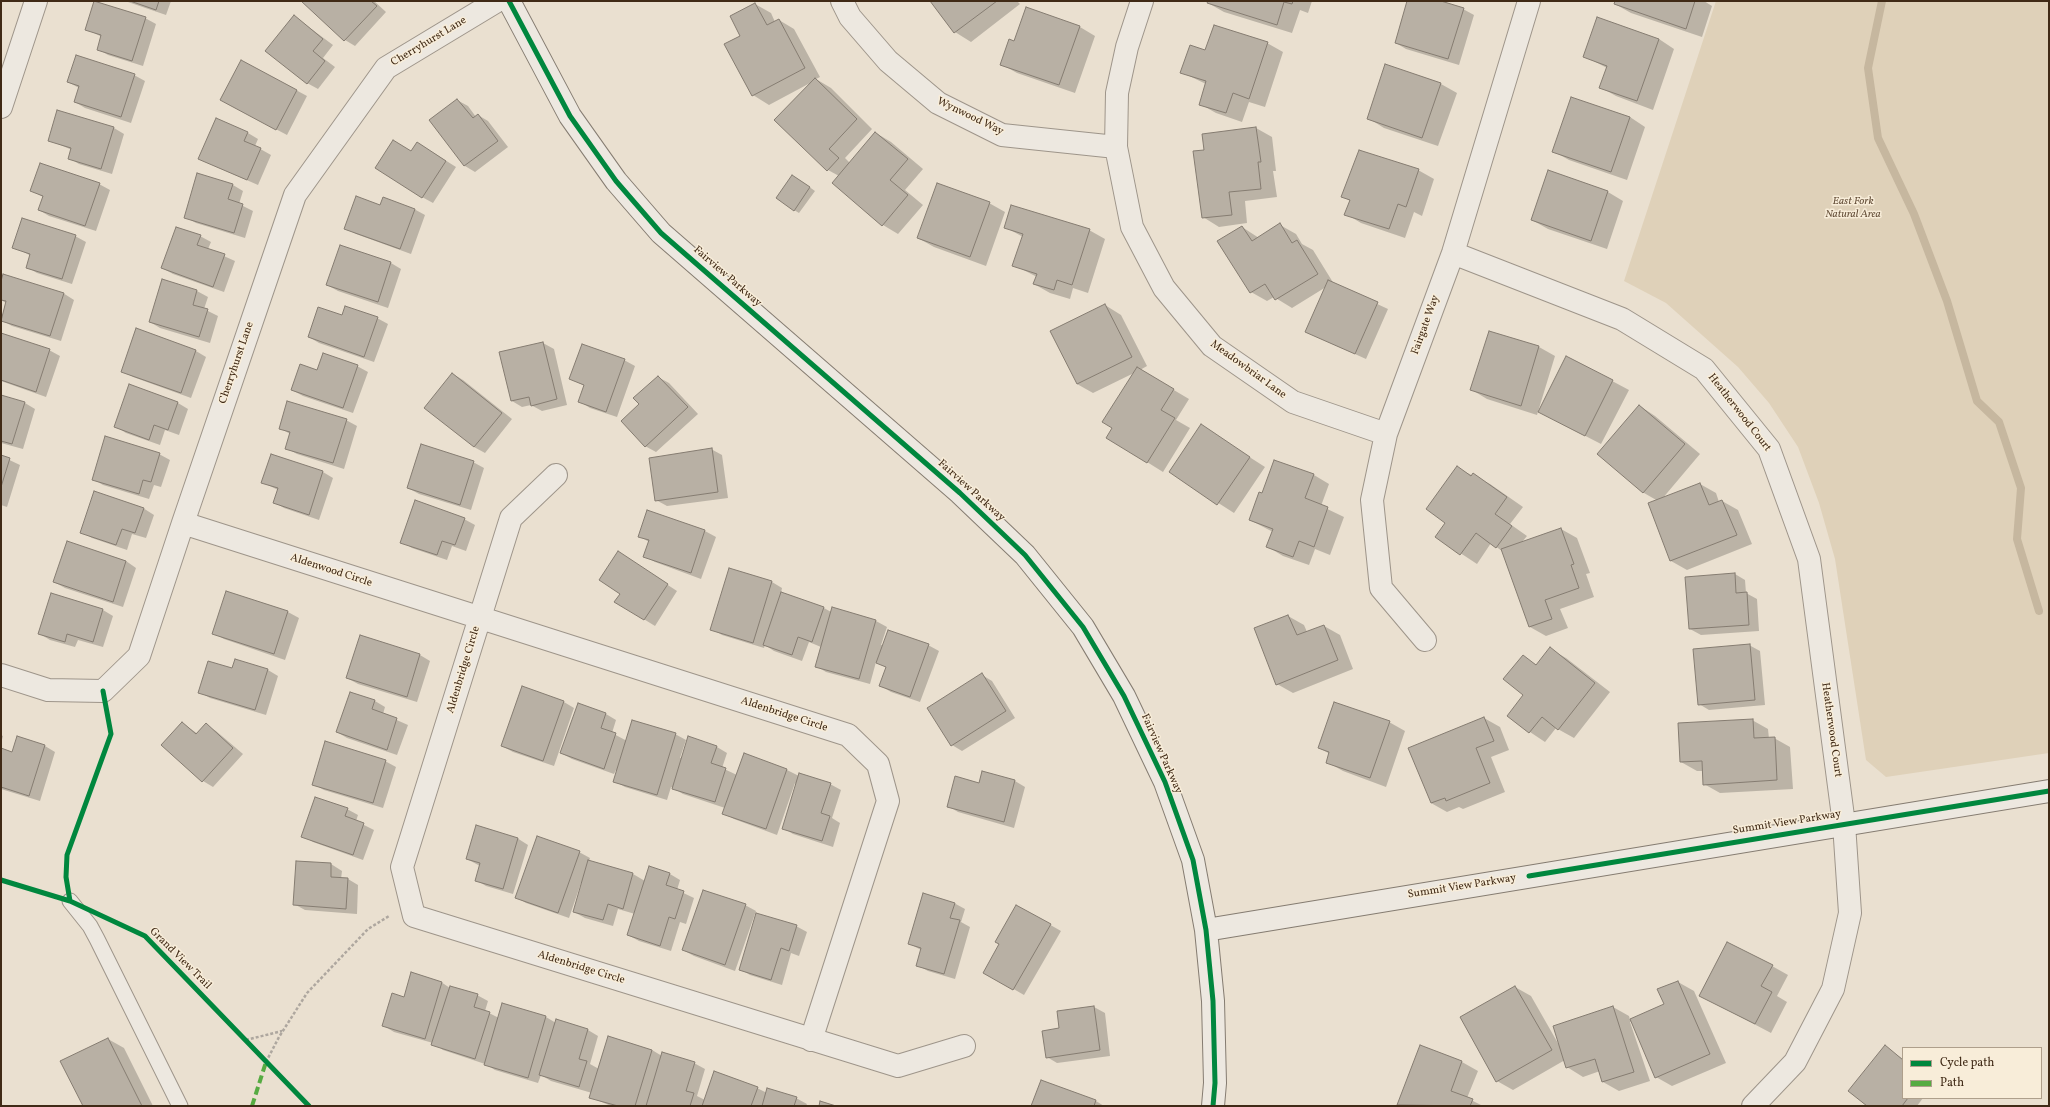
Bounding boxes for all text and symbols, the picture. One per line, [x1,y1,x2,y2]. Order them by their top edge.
street label: Cherryhurst Lane [389,14,469,70]
street label: Wynwood Way [935,95,1005,139]
park label: East Fork Natural Area [1825,195,1881,221]
street label: Fairview Parkway [690,244,764,310]
street label: Fairgate Way [1409,293,1443,357]
street label: Cherryhurst Lane [217,320,257,406]
street label: Meadowbriar Lane [1207,338,1289,402]
street label: Heatherwood Court [1704,371,1774,455]
street label: Fairview Parkway [935,457,1007,525]
street label: Aldenwood Circle [288,552,374,590]
street label: Aldenbridge Circle [444,625,484,715]
street label: Heatherwood Court [1818,682,1844,778]
street label: Aldenbridge Circle [739,695,829,735]
street label: Fairview Parkway [1137,712,1185,796]
street label: Summit View Parkway [1732,808,1842,838]
street label: Summit View Parkway [1407,872,1517,902]
street label: Grand View Trail [146,925,214,993]
street label: Aldenbridge Circle [536,948,626,988]
legend [1902,1047,2042,1099]
text: Cycle path [1940,1055,1995,1071]
text: Path [1940,1075,1964,1091]

